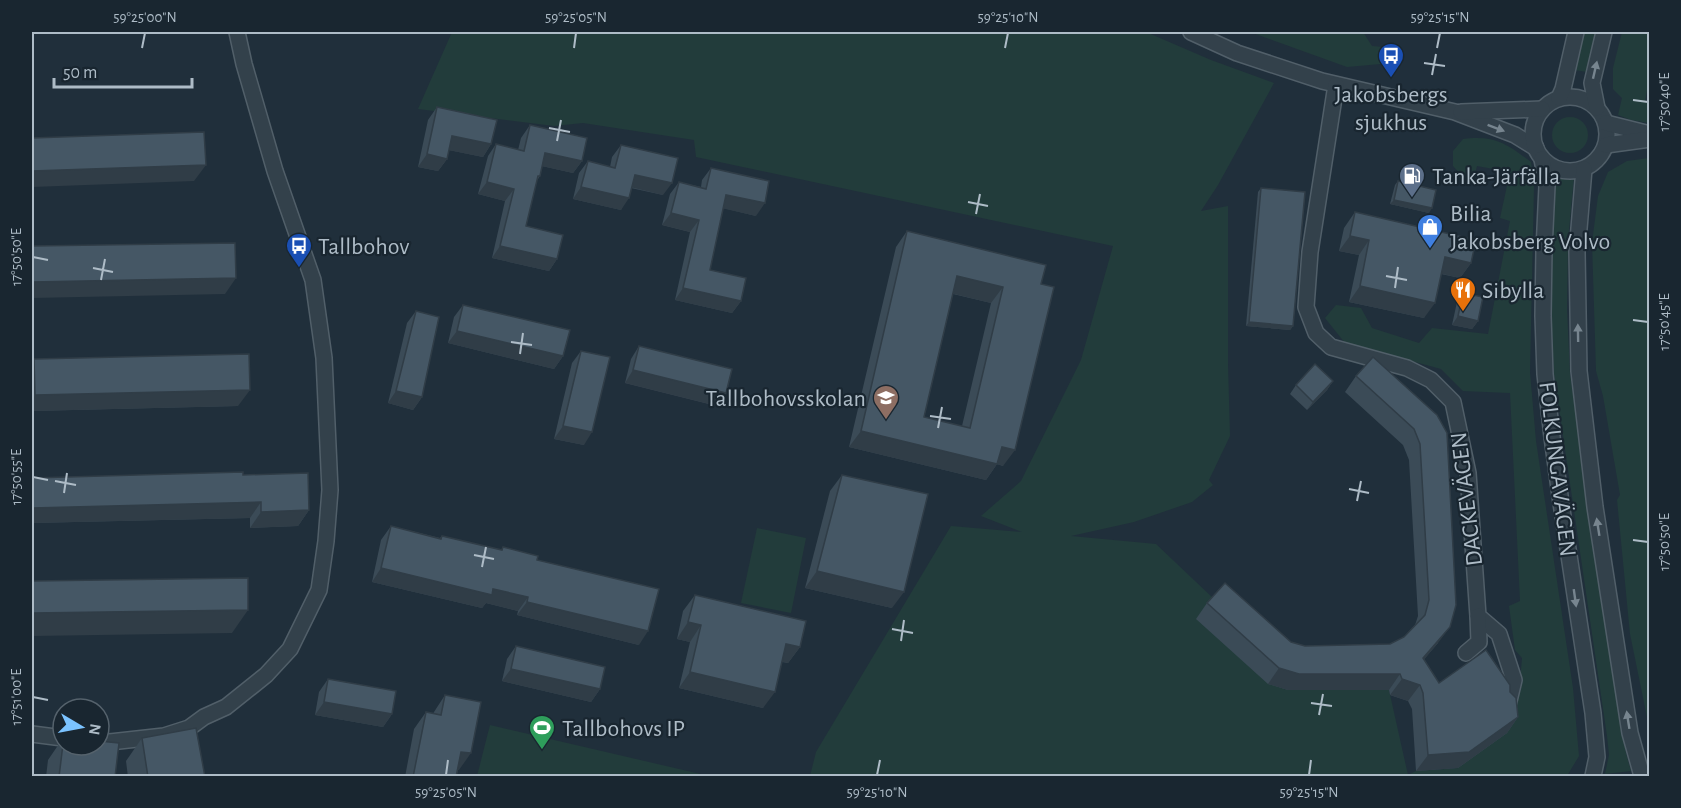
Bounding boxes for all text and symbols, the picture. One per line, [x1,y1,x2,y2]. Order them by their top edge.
text: 59°25'00"N [113,10,177,25]
text: 59°25'05"N [545,10,607,25]
text: 59°25'10"N [978,10,1038,25]
text: 59°25'15"N [1410,10,1470,25]
bus stop icon: Jakobsbergs sjukhus [1376,41,1406,79]
scale bar [54,51,192,89]
one-way arrow [1591,60,1600,79]
text: 50 m [63,64,97,82]
text: 17°50'40"E [1657,72,1672,132]
place label: Jakobsbergs sjukhus [1334,83,1448,135]
one-way arrow [1487,124,1505,133]
fuel station icon: Tanka-Järfälla [1397,161,1427,199]
place label: Tanka-Järfälla [1432,165,1560,189]
place label: Bilia Jakobsberg Volvo [1450,202,1610,254]
shop icon: Bilia Jakobsberg Volvo [1415,212,1445,250]
text: 17°50'50"E [9,228,24,286]
bus stop icon: Tallbohov [284,231,314,269]
place label: Tallbohov [318,235,409,259]
restaurant icon: Sibylla [1448,275,1478,313]
place label: Sibylla [1482,279,1544,303]
text: 17°50'45"E [1657,293,1672,351]
one-way arrow [1573,324,1583,343]
street label: FOLKUNGAVÄGEN [1534,380,1581,558]
school or university icon: Tallbohovsskolan [871,383,901,421]
place label: Tallbohovsskolan [705,387,866,411]
street label: DACKEVÄGEN [1446,431,1487,567]
text: 17°50'55"E [9,449,24,505]
text: 17°50'50"E [1657,513,1672,571]
one-way arrow [1594,517,1603,536]
one-way arrow [1571,589,1580,608]
text: 17°51'00"E [9,668,24,726]
north arrow [51,697,111,757]
one-way arrow [1623,710,1632,729]
sports icon: Tallbohovs IP [527,713,557,751]
place label: Tallbohovs IP [562,717,685,741]
text: N [86,723,104,736]
text: 59°25'05"N [415,785,477,800]
text: 59°25'10"N [847,785,907,800]
text: 59°25'15"N [1279,785,1339,800]

